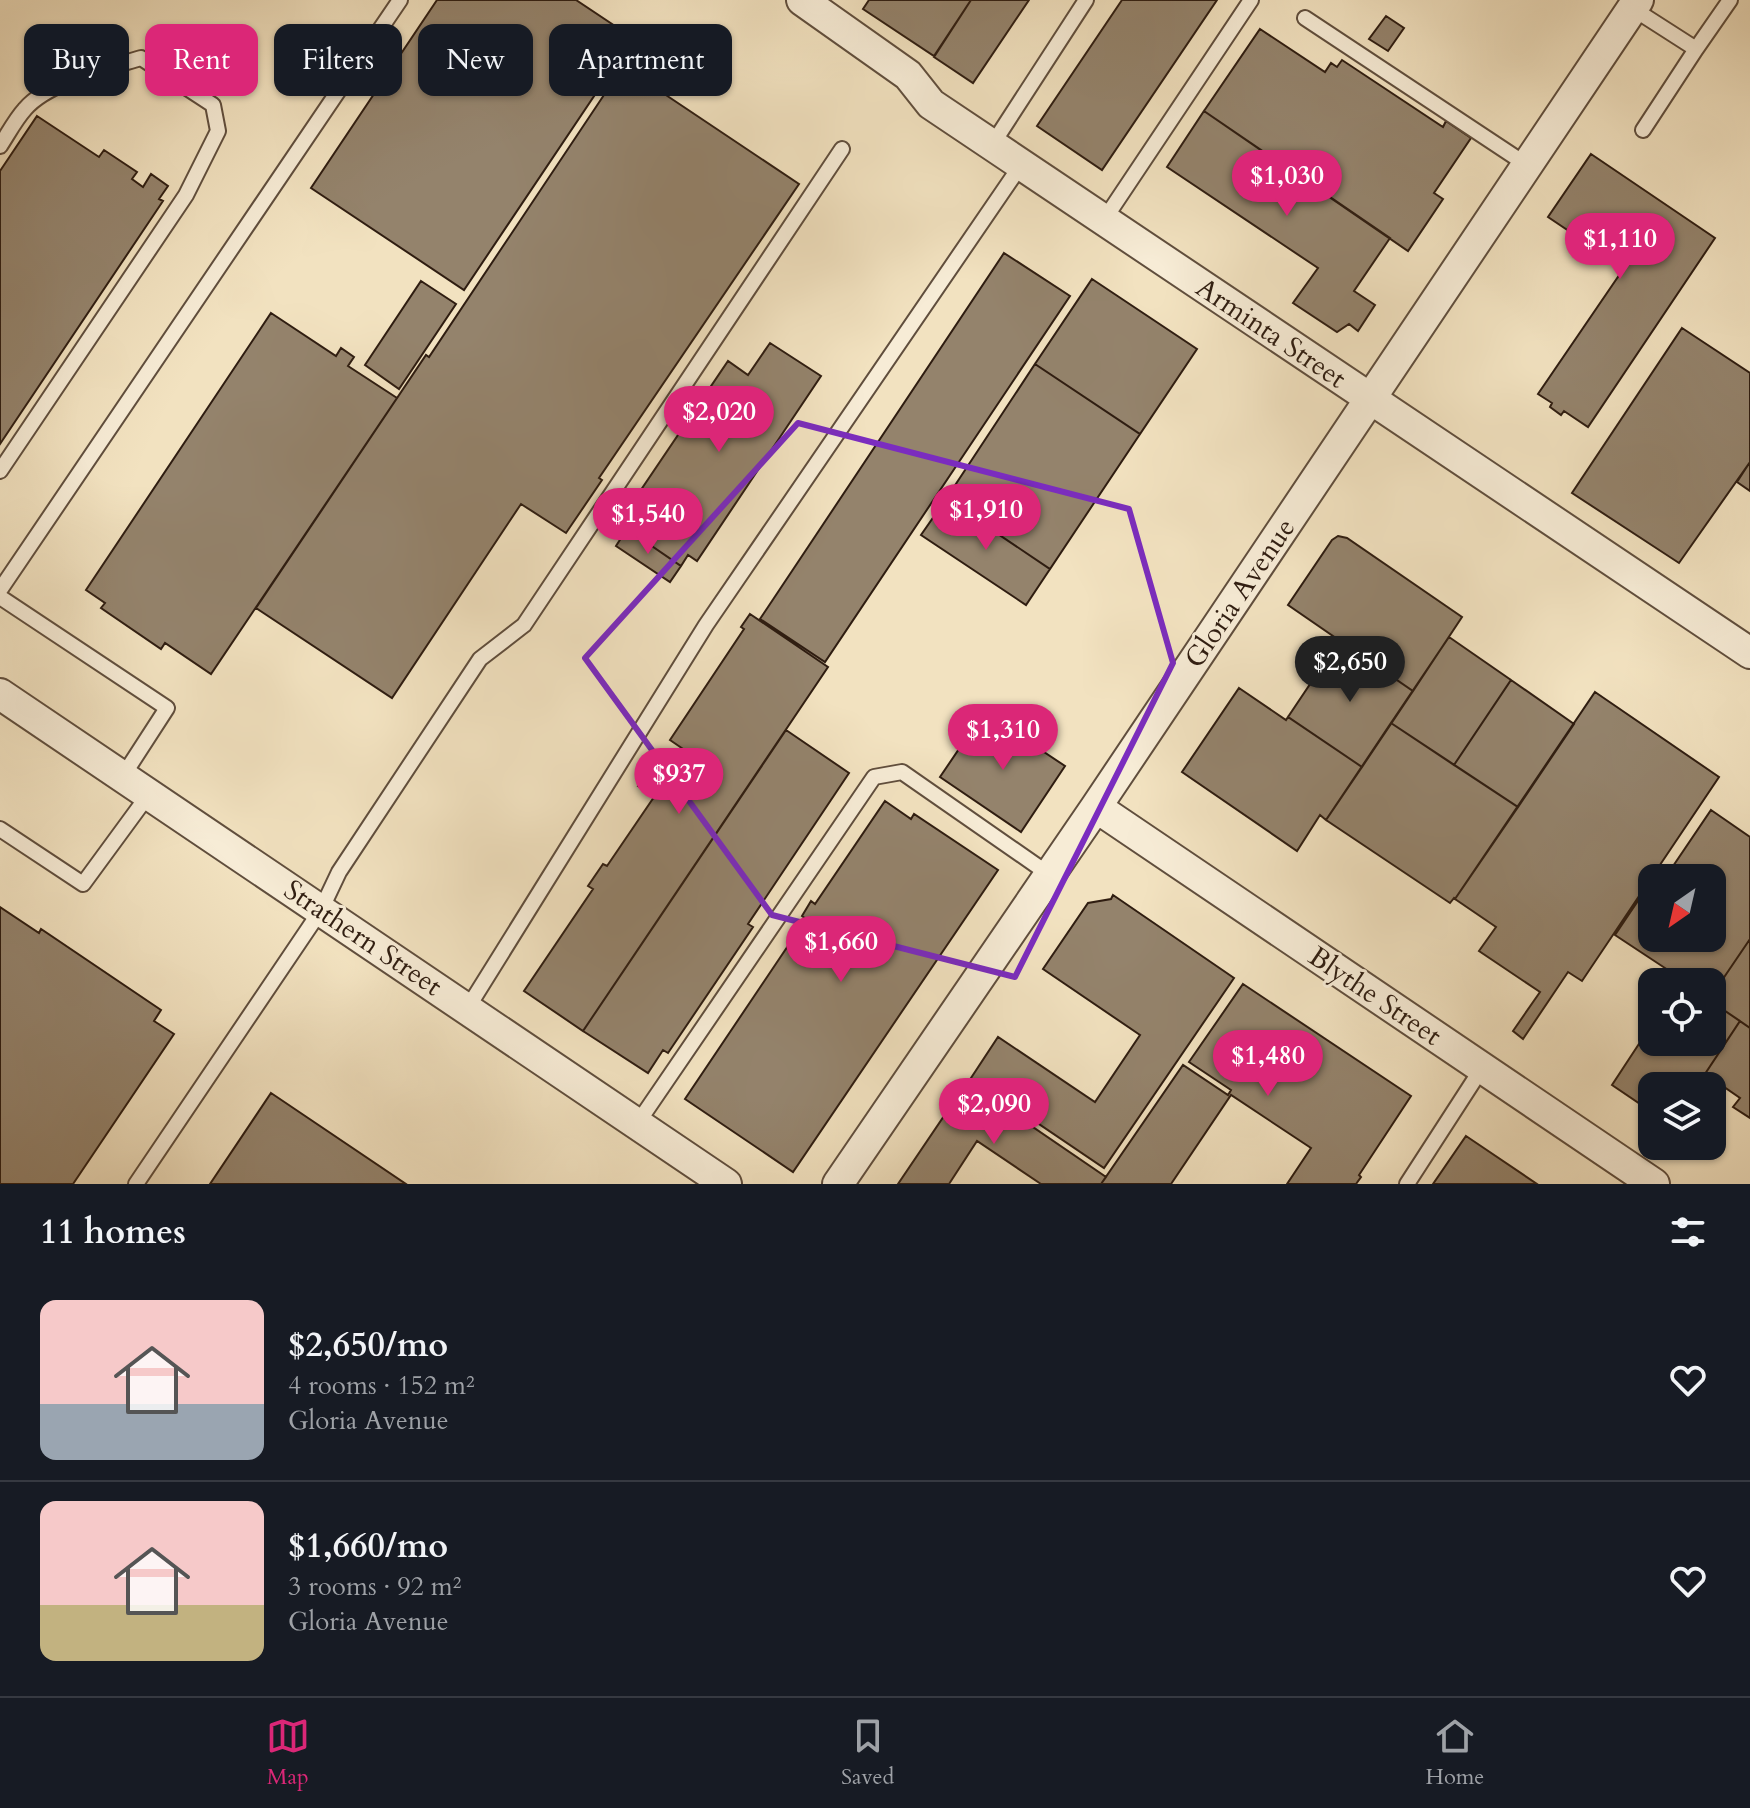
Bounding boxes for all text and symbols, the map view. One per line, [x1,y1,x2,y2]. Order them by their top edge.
chip: Buy [24,24,129,96]
chip: Rent [145,24,258,96]
chip: Filters [274,24,402,96]
chip: New [418,24,533,96]
chip: Apartment [549,24,732,96]
pin: $1,030 [1222,150,1352,218]
text: $1,030 [1250,158,1324,193]
pin: $1,110 [1555,213,1685,281]
text: $1,110 [1583,221,1657,256]
street label: Arminta Street [1188,269,1354,397]
pin: $2,020 [654,386,784,454]
text: $2,020 [682,394,756,429]
pin: $1,910 [921,484,1051,552]
pin: $1,540 [583,488,713,556]
text: $1,910 [949,492,1023,527]
text: $1,540 [611,496,685,531]
street label: Gloria Avenue [1176,511,1304,675]
pin: $2,650 [1285,636,1415,704]
text: $2,650 [1313,644,1387,679]
pin: $1,310 [938,704,1068,772]
text: $1,310 [966,712,1040,747]
pin: $937 [632,748,726,816]
text: $937 [652,756,706,791]
north arrow [1638,864,1726,952]
map controls [1638,864,1726,1160]
street label: Strathern Street [276,871,450,1005]
pin: $1,660 [776,916,906,984]
text: $1,660 [804,924,878,959]
street label: Blythe Street [1301,938,1449,1055]
button: locate [1638,968,1726,1056]
pin: $1,480 [1203,1030,1333,1098]
text: $1,480 [1231,1038,1305,1073]
button: layers [1638,1072,1726,1160]
pin: $2,090 [929,1078,1059,1146]
text: $2,090 [957,1086,1031,1121]
text: 11 homes [40,1209,186,1255]
icon: filters [1666,1210,1710,1254]
text: $2,650/mo [288,1322,448,1368]
icon: home [104,1332,200,1428]
icon: heart [1666,1358,1710,1402]
text: 4 rooms · 152 m² [288,1368,475,1403]
text: Gloria Avenue [288,1403,449,1438]
text: $1,660/mo [288,1523,448,1569]
icon: home [104,1533,200,1629]
icon: heart [1666,1559,1710,1603]
text: 3 rooms · 92 m² [288,1569,461,1604]
text: Gloria Avenue [288,1604,449,1639]
tab: Map [266,1714,310,1792]
tab: Saved [841,1714,894,1792]
tab: Home [1425,1714,1484,1792]

